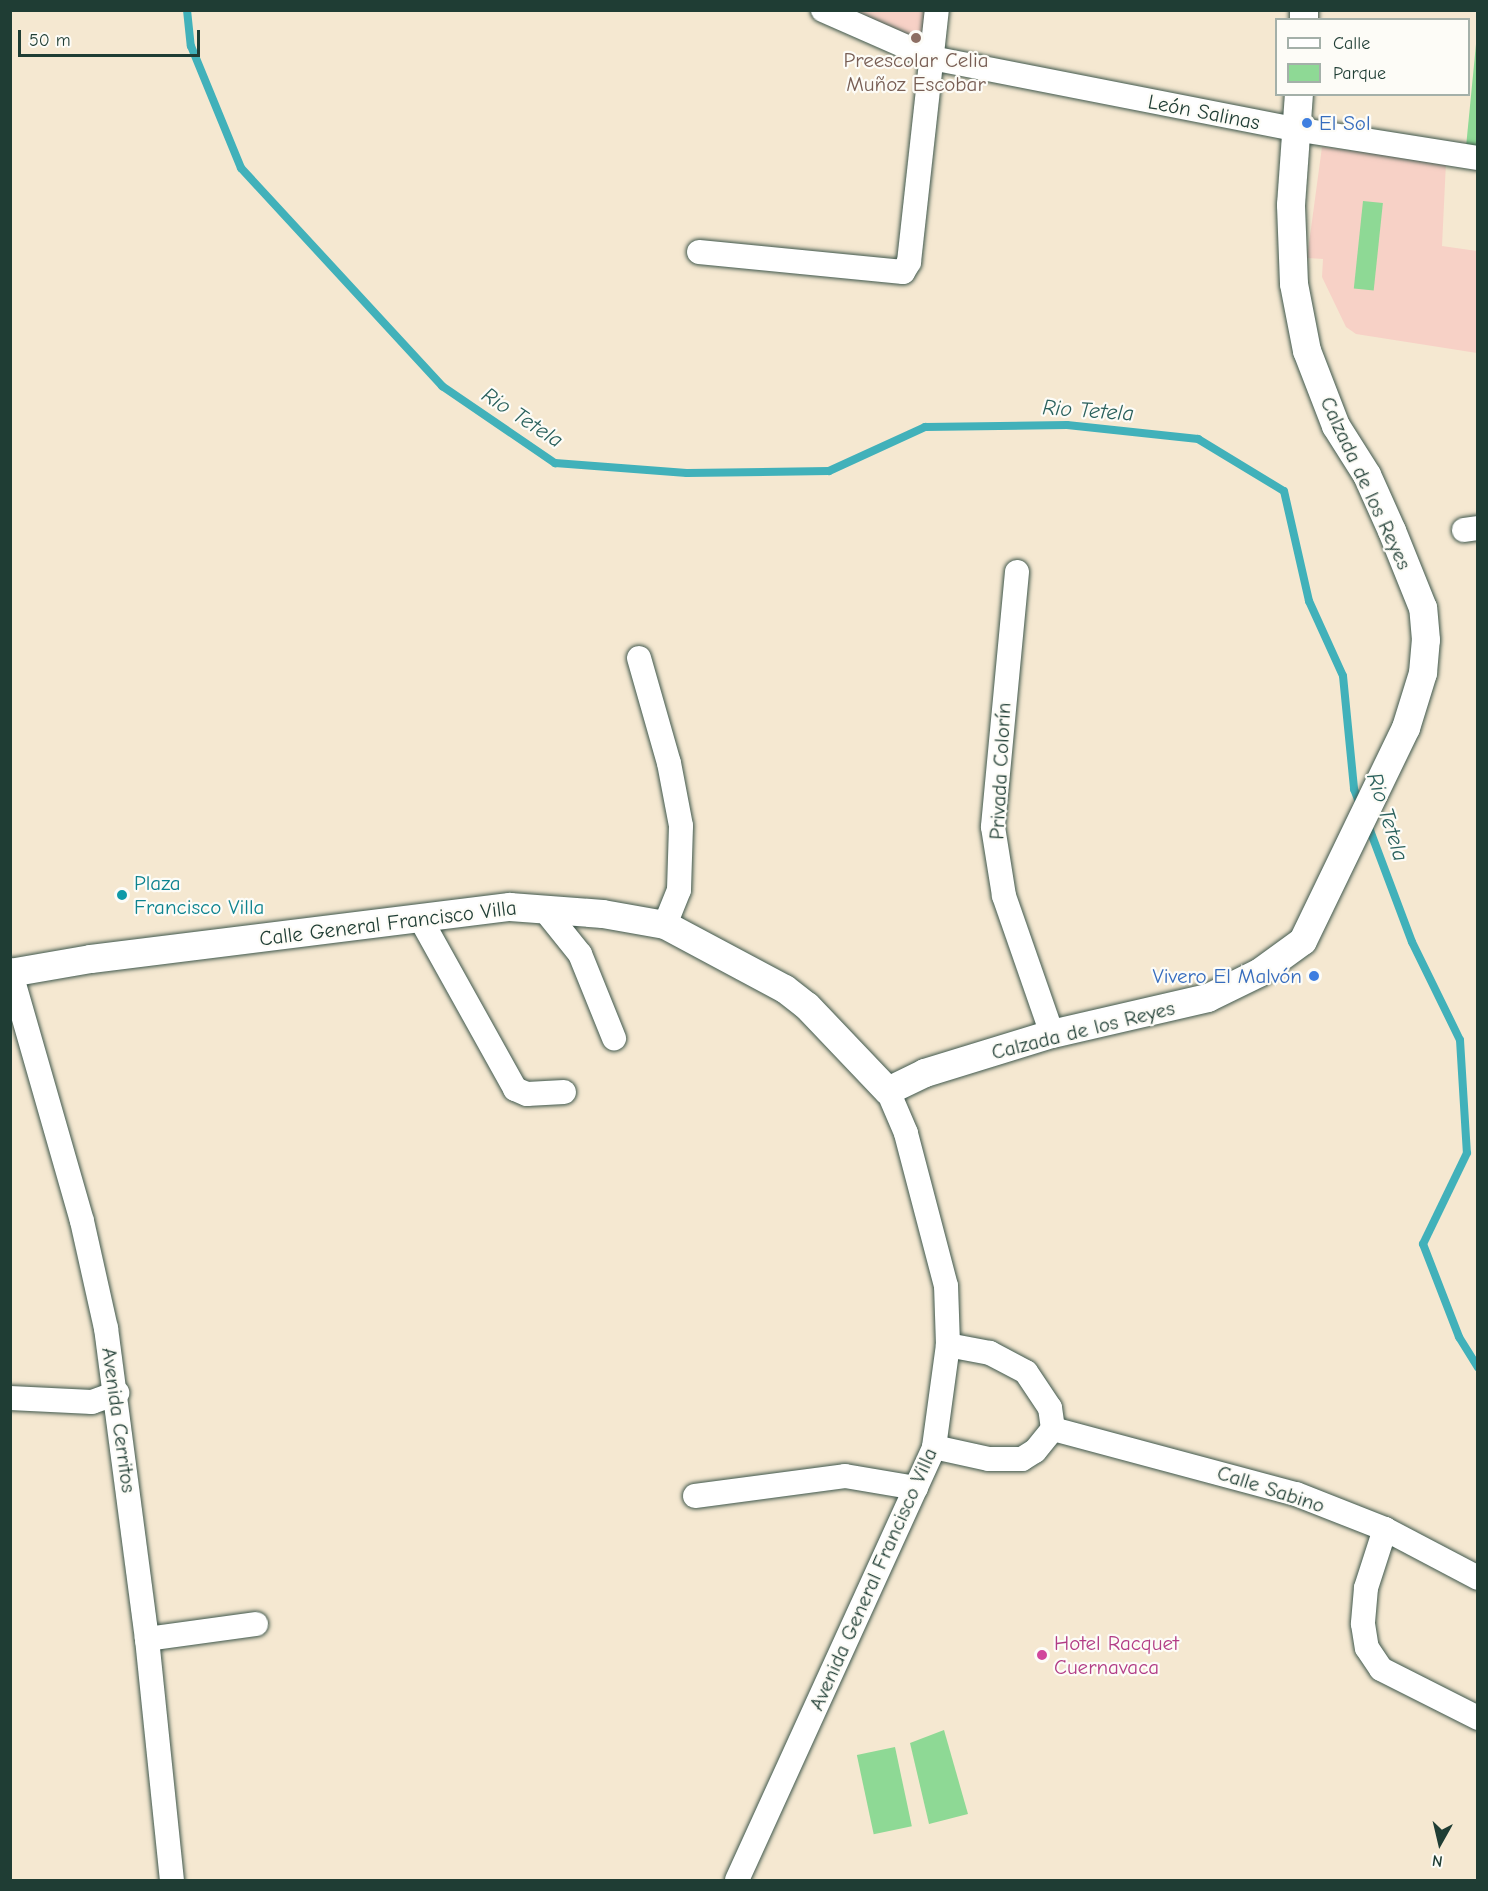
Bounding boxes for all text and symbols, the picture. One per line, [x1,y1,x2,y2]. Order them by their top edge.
scale bar [21,18,202,56]
legend [1275,18,1470,96]
text: 50 m [29,30,71,51]
marker: Preescolar Celia Muñoz Escobar [909,31,923,45]
text: Calle [1333,33,1370,54]
place label: Preescolar Celia Muñoz Escobar [843,47,989,97]
text: Parque [1333,63,1386,84]
street label: León Salinas [1146,89,1262,135]
place label: El Sol [1319,110,1371,136]
marker: El Sol [1300,116,1314,130]
water label: Rio Tetela [476,382,568,454]
street label: Calzada de los Reyes [1315,393,1417,573]
water label: Rio Tetela [1041,395,1135,427]
street label: Privada Colorín [984,702,1016,840]
water label: Rio Tetela [1360,769,1414,865]
place label: Plaza Francisco Villa [134,870,264,920]
marker: Plaza Francisco Villa [115,888,129,902]
street label: Calle General Francisco Villa [258,895,518,951]
place label: Vivero El Malvón [1153,963,1302,989]
marker: Vivero El Malvón [1307,969,1321,983]
street label: Calzada de los Reyes [989,995,1177,1065]
street label: Avenida Cerritos [96,1346,142,1494]
street label: Avenida General Francisco Villa [804,1444,942,1714]
street label: Calle Sabino [1214,1460,1328,1518]
place label: Hotel Racquet Cuernavaca [1054,1630,1179,1680]
marker: Hotel Racquet Cuernavaca [1035,1648,1049,1662]
north arrow [1410,1813,1470,1873]
text: N [1431,1851,1444,1870]

